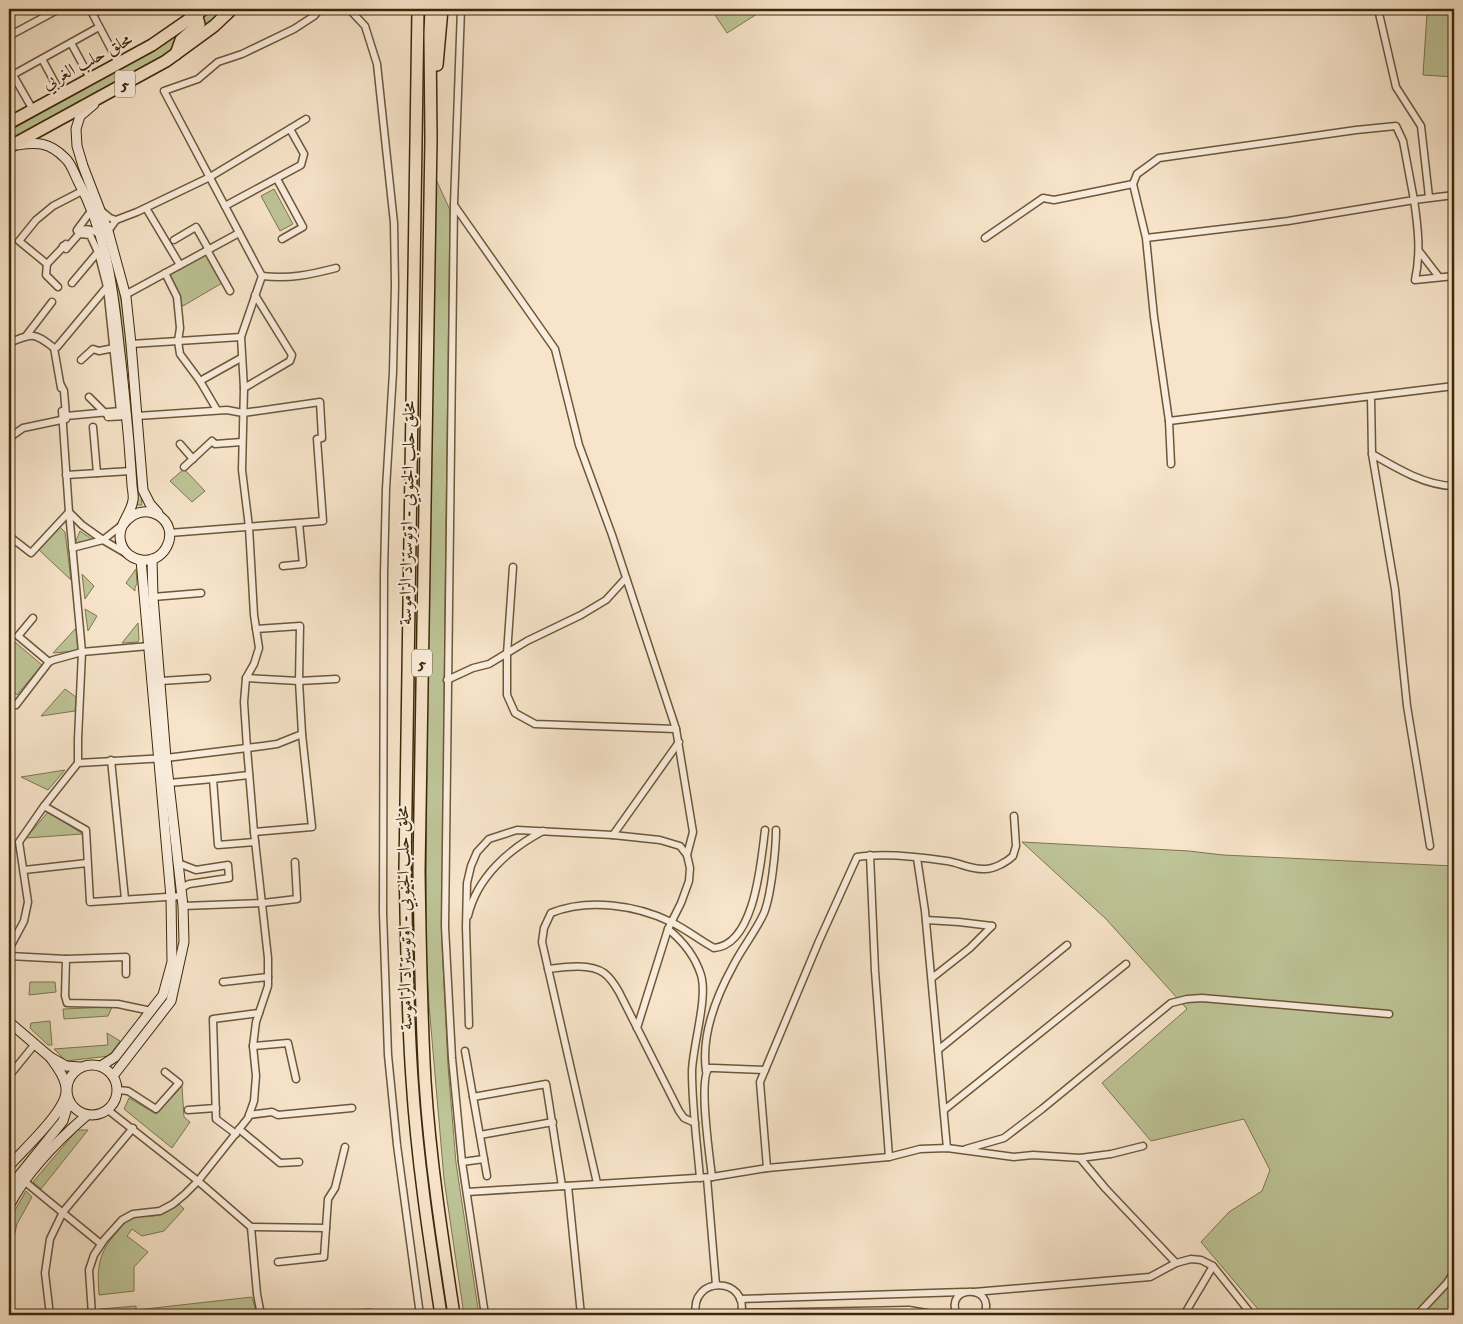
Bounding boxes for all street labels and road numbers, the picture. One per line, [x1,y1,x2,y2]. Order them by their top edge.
street label: محلق حلب الغربي [38,29,138,98]
road number: 5 [115,70,135,98]
street label: محلق حلب الجنوبي - اوتوستراد الراموسة [395,401,424,625]
road number: 5 [412,650,432,676]
street label: محلق حلب الجنوبي - اوتوستراد الراموسة [392,805,421,1030]

